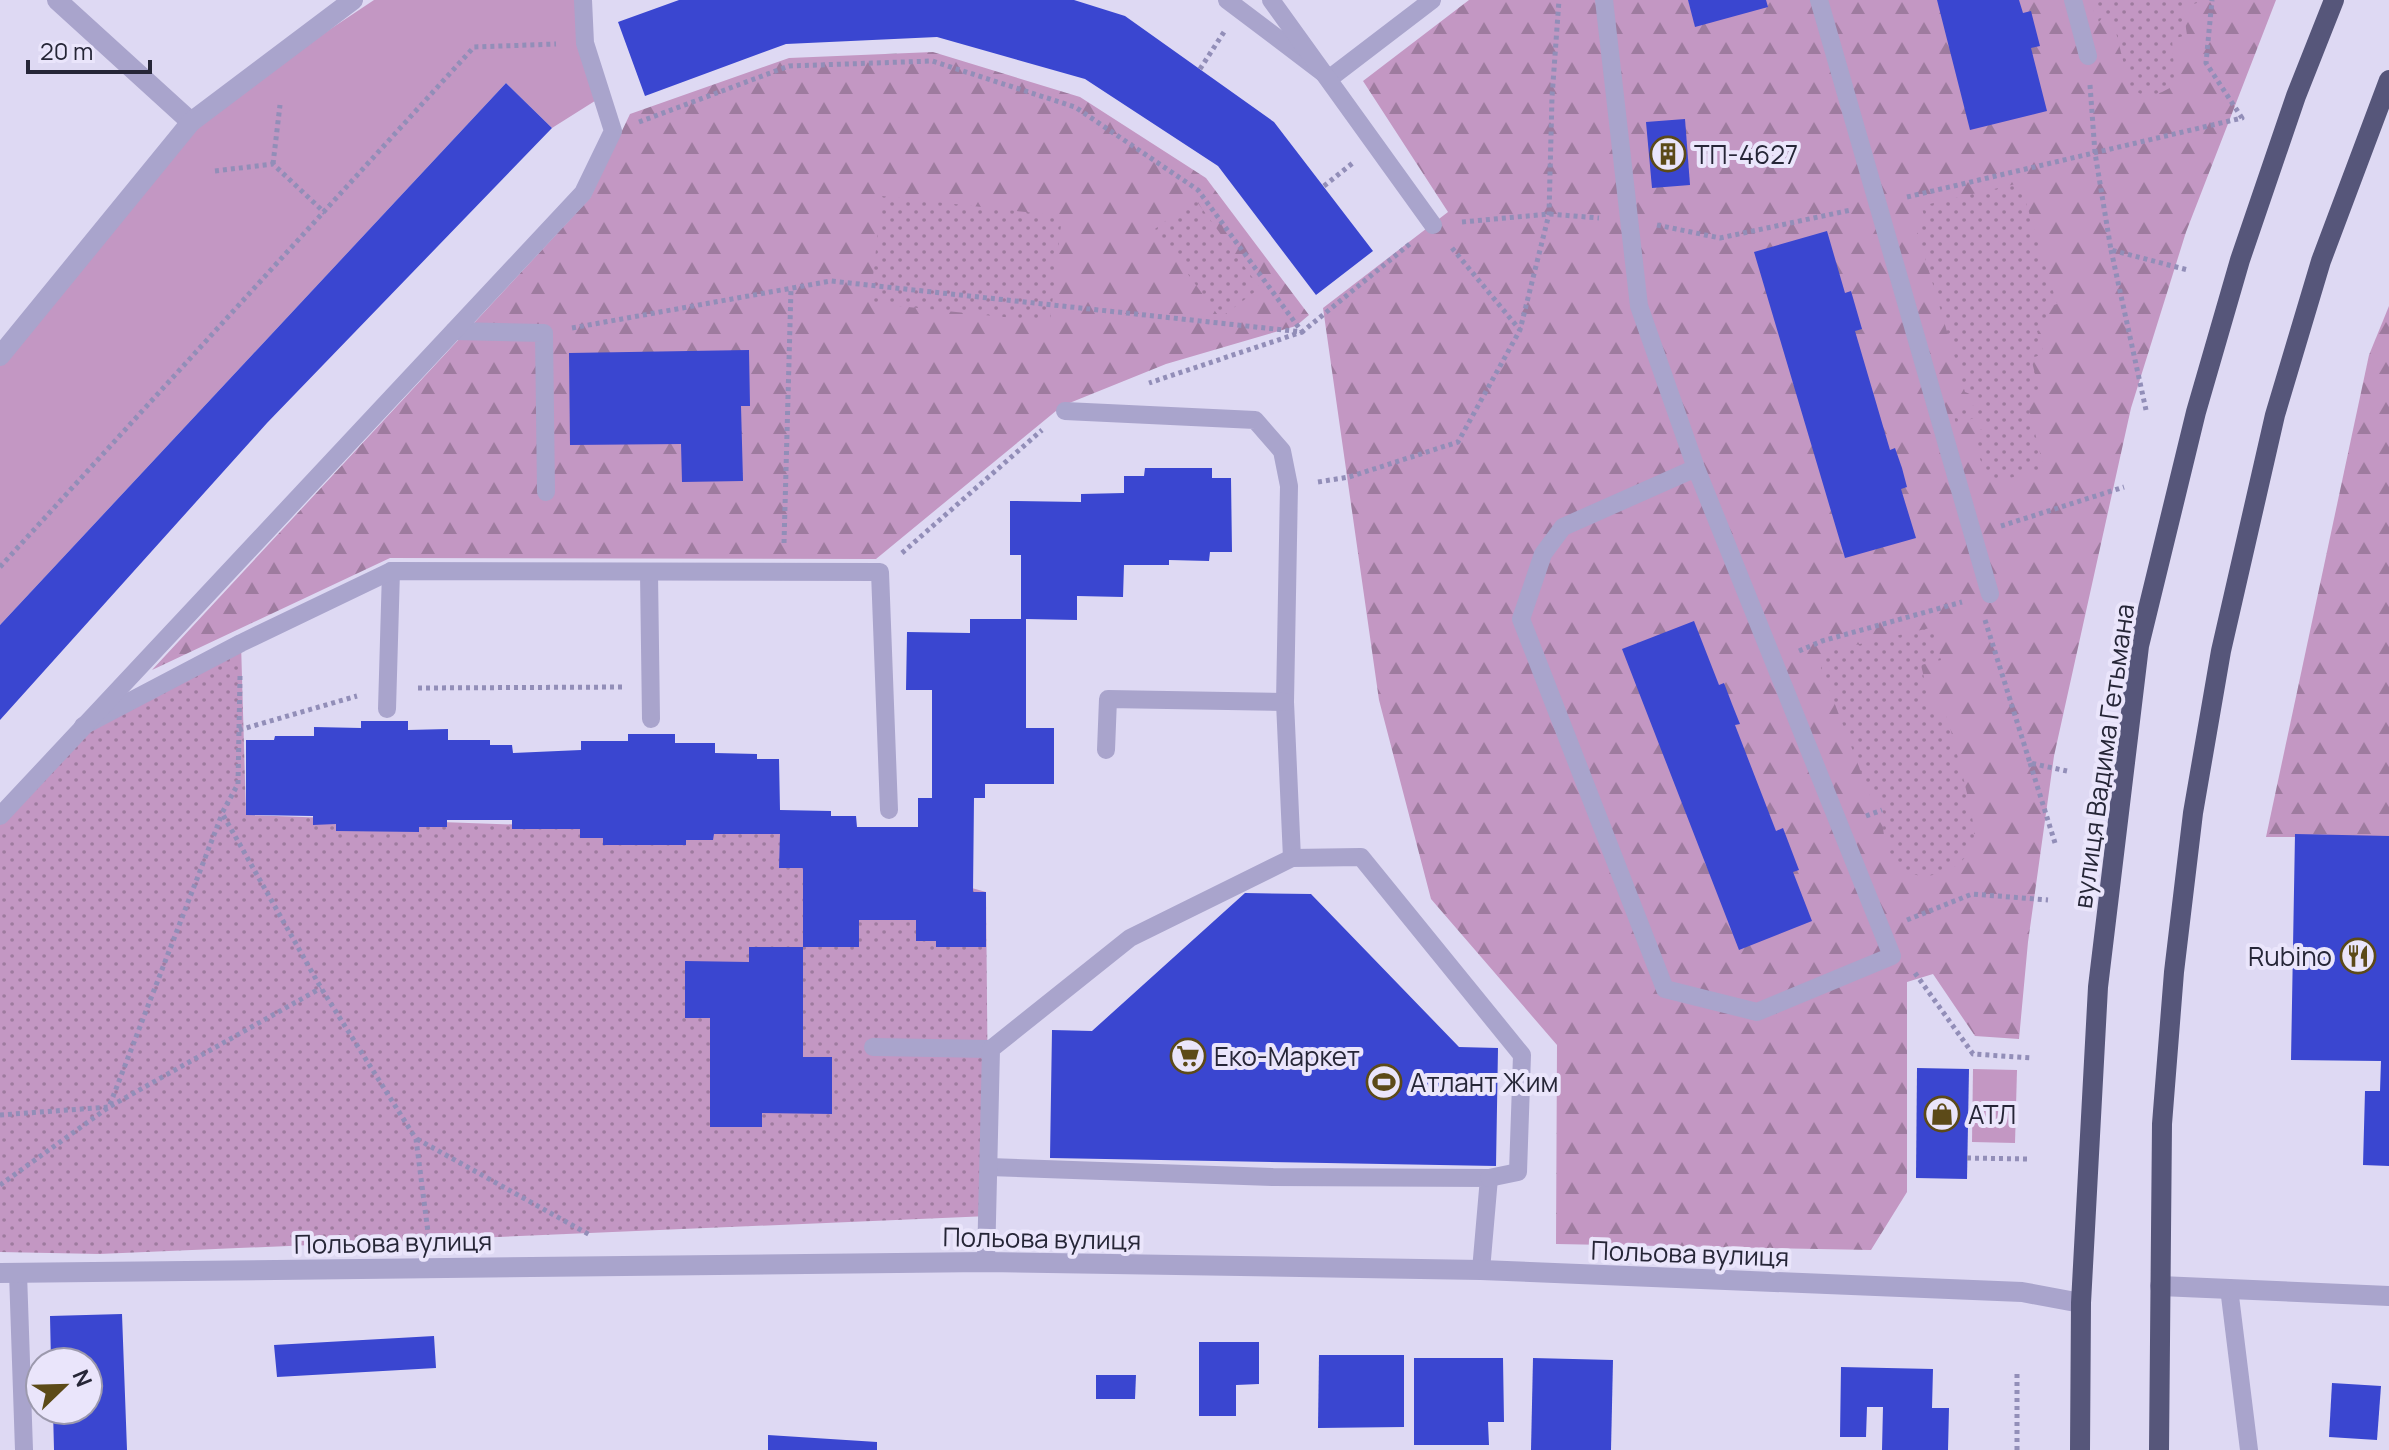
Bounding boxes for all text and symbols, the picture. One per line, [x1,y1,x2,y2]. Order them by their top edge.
scale bar [28,24,150,74]
text: 20 m [40,34,93,67]
building icon: ТП-4627 [1649,135,1687,173]
place label: ТП-4627 [1694,136,1798,172]
street label: вулиця Вадима Гетьмана [2064,601,2142,911]
restaurant icon: Rubino [2339,937,2377,975]
place label: Rubino [2248,938,2332,974]
supermarket icon: Еко-Маркет [1169,1037,1207,1075]
place label: Еко-Маркет [1214,1038,1360,1074]
sports icon: Атлант Жим [1365,1063,1403,1101]
place label: Атлант Жим [1410,1064,1558,1100]
shop icon: АТЛ [1923,1095,1961,1133]
place label: АТЛ [1968,1096,2016,1132]
street label: Польова вулиця [942,1218,1142,1258]
street label: Польова вулиця [293,1222,493,1262]
street label: Польова вулиця [1590,1232,1790,1274]
north arrow [24,1346,104,1426]
text: N [66,1365,99,1391]

